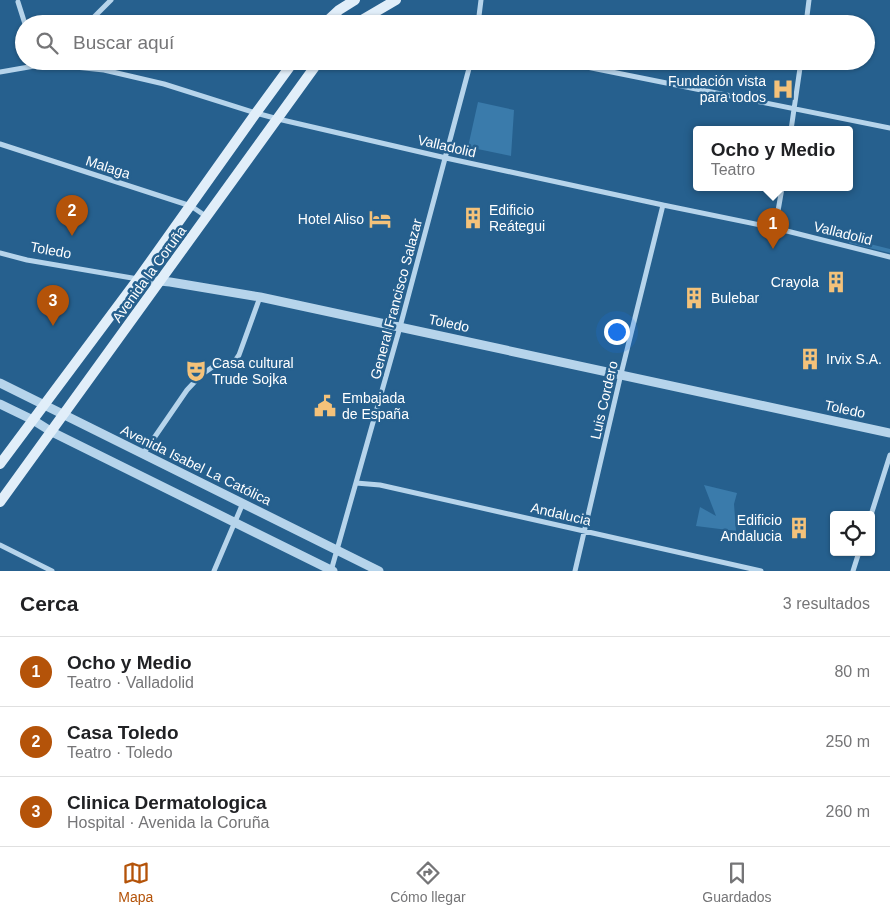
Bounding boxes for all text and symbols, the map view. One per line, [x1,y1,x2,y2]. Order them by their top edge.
search box [15,15,875,70]
icon: search [33,29,61,57]
text: Buscar aquí [73,32,174,53]
place label: Fundación vista para todos [668,73,766,105]
hospital icon: Fundación vista para todos [770,76,796,102]
popup [693,126,853,191]
street label: Valladolid [416,131,478,161]
text: Ocho y Medio [711,139,835,160]
street label: Malaga [84,152,133,182]
text: Teatro [711,161,755,178]
pin: 2 [56,195,88,236]
place label: Edificio Reátegui [489,202,545,234]
building icon: Edificio Reátegui [460,205,486,231]
hotel icon: Hotel Aliso [367,206,393,232]
pin: 1 [757,208,789,249]
place label: Hotel Aliso [298,211,364,227]
street label: General Francisco Salazar [367,217,425,381]
street label: Valladolid [812,218,874,248]
street label: Avenida la Coruña [109,223,189,325]
street label: Toledo [29,239,73,261]
building icon: Crayola [823,269,849,295]
place label: Crayola [771,274,819,290]
pin: 3 [37,285,69,326]
building icon: Bulebar [681,285,707,311]
place label: Bulebar [711,290,760,306]
street label: Toledo [427,311,471,335]
your location [604,319,630,345]
building icon: Irvix S.A. [797,346,823,372]
place label: Irvix S.A. [826,351,882,367]
place label: Casa cultural Trude Sojka [212,355,294,387]
theatre icon: Casa cultural Trude Sojka [183,358,209,384]
street label: Luis Cordero [587,359,621,441]
place label: Embajada de España [342,390,409,422]
public building icon: Embajada de España [312,393,338,419]
street label: Toledo [823,397,867,421]
street label: Avenida Isabel La Católica [118,422,274,509]
street label: Andalucia [529,499,593,529]
map controls [830,511,875,556]
button: locate [830,511,875,556]
place label: Edificio Andalucia [721,512,782,544]
building icon: Edificio Andalucia [786,515,812,541]
text: Cerca [20,592,78,615]
text: 3 resultados [783,595,870,612]
text: Ocho y Medio [67,652,192,673]
text: 1 [32,663,40,680]
text: 80 m [834,663,870,680]
text: Teatro · Valladolid [67,674,194,691]
text: Casa Toledo [67,722,179,743]
text: 2 [32,733,40,750]
text: 250 m [826,733,870,750]
text: Teatro · Toledo [67,744,173,761]
text: Clinica Dermatologica [67,792,267,813]
text: 3 [32,803,40,820]
text: 260 m [826,803,870,820]
text: Hospital · Avenida la Coruña [67,814,270,831]
tab: Mapa [118,859,153,905]
tab: Cómo llegar [390,859,466,905]
tab: Guardados [702,859,772,905]

